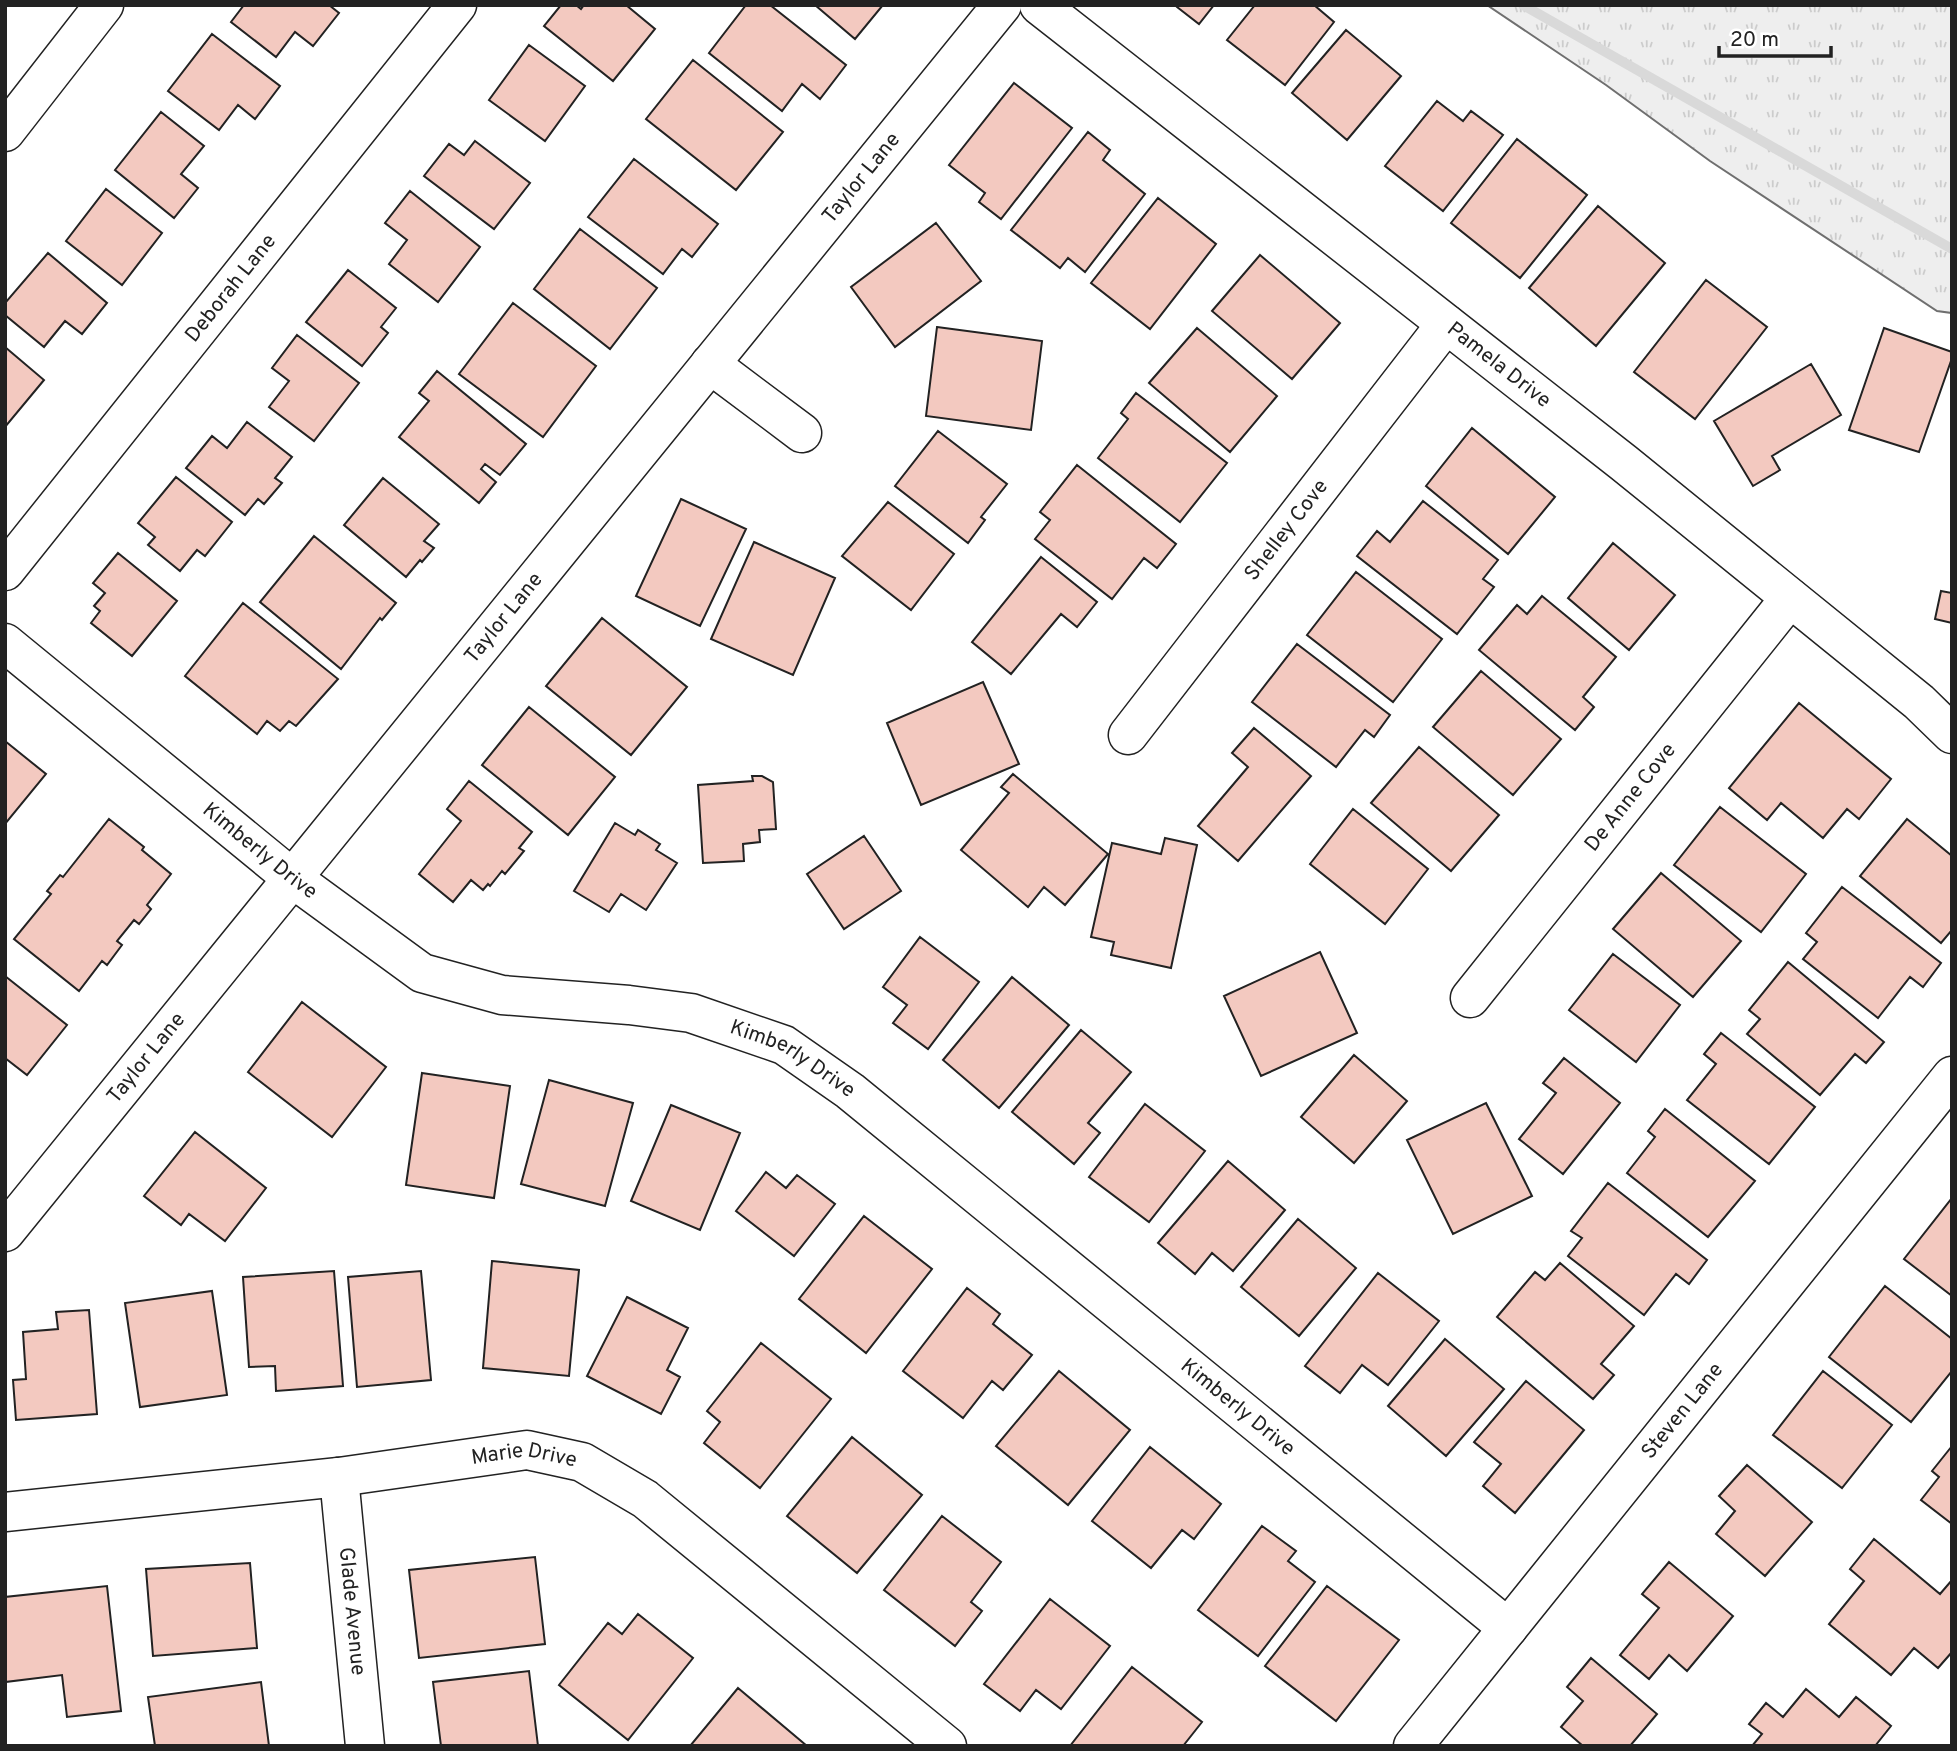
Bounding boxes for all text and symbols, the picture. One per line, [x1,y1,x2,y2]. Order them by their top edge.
scale bar [1719,14,1831,58]
text: 20 m [1730,27,1779,54]
street label: Taylor Lane [816,127,906,229]
street label: Deborah Lane [179,228,282,348]
street label: Pamela Drive [1441,316,1556,414]
street label: Shelley Cove [1239,474,1334,586]
street label: Taylor Lane [459,567,549,669]
street label: De Anne Cove [1579,737,1682,857]
street label: Kimberly Drive [197,797,323,905]
street label: Taylor Lane [101,1007,191,1109]
street label: Kimberly Drive [726,1014,861,1104]
street label: Kimberly Drive [1175,1353,1300,1462]
street label: Steven Lane [1636,1357,1730,1465]
street label: Marie Drive [469,1436,579,1474]
street label: Glade Avenue [332,1546,372,1677]

